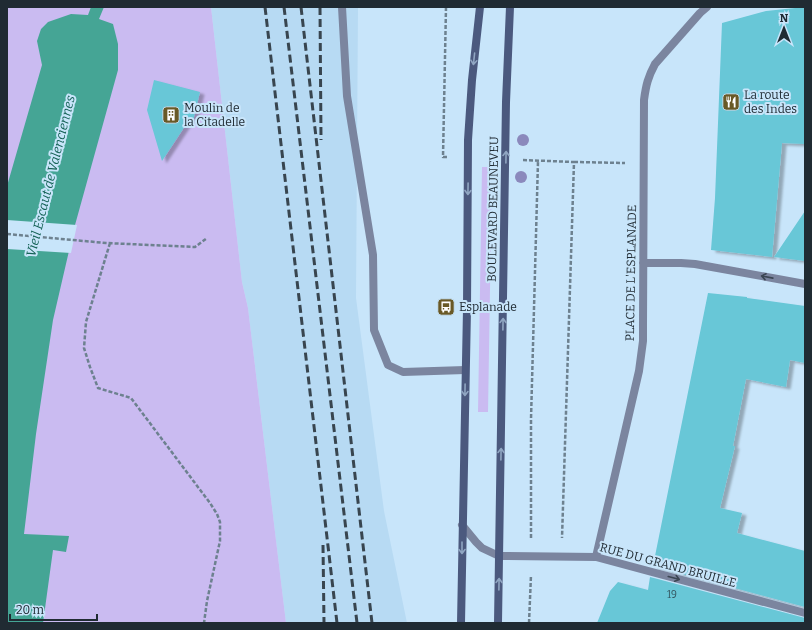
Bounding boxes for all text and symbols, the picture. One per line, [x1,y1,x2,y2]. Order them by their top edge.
north arrow [764,8,804,48]
text: N [780,12,789,25]
one-way arrow [470,52,478,65]
place label: La route des Indes [744,88,797,116]
restaurant icon: La route des Indes [721,92,741,112]
water label: Vieil Escaut de Valenciennes [23,94,78,258]
place label: Moulin de la Citadelle [184,101,245,129]
building icon: Moulin de la Citadelle [161,105,181,125]
street label: BOULEVARD BEAUNEVEU [485,136,501,282]
one-way arrow [502,151,510,164]
one-way arrow [464,182,472,195]
street label: PLACE DE L'ESPLANADE [623,205,639,341]
one-way arrow [761,273,774,281]
bus stop icon: Esplanade [436,297,456,317]
place label: Esplanade [459,300,517,314]
one-way arrow [499,318,507,331]
one-way arrow [461,383,469,396]
one-way arrow [497,448,505,461]
street label: RUE DU GRAND BRUILLE [598,540,738,590]
one-way arrow [458,541,466,554]
one-way arrow [667,575,680,582]
one-way arrow [495,578,503,591]
house number: 19 [667,589,677,601]
scale bar [10,596,97,622]
text: 20 m [16,603,45,617]

